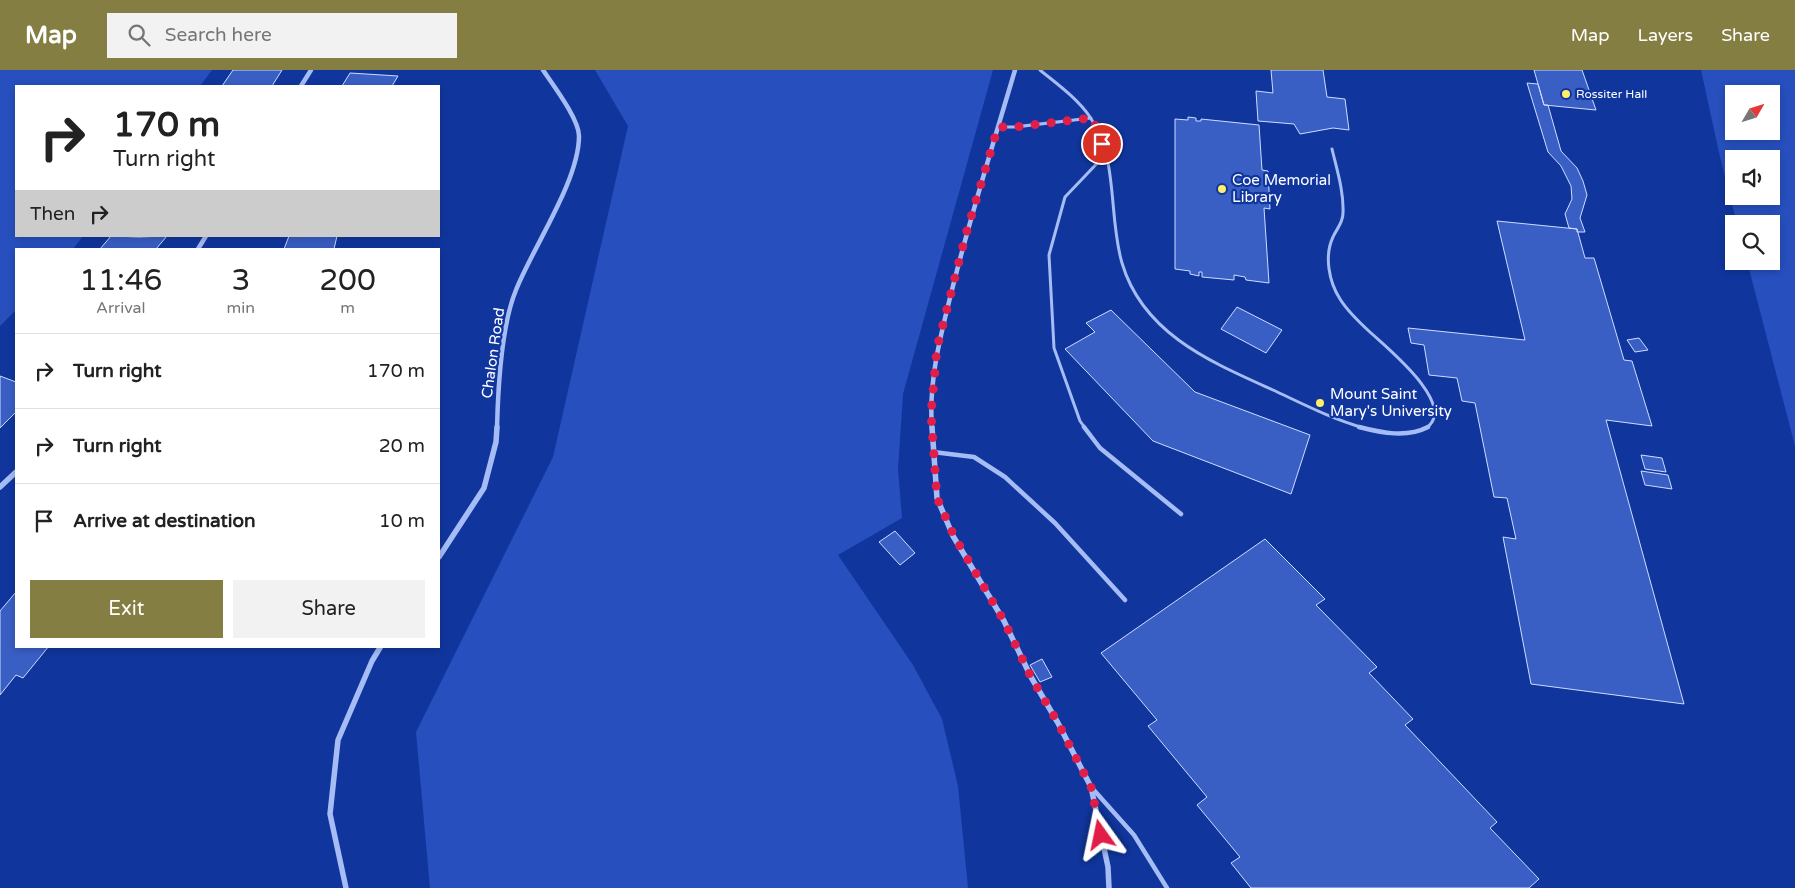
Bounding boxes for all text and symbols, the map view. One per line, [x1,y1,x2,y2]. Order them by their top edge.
search box [107,13,457,58]
text: Map [25,21,77,50]
icon: search [125,21,153,49]
text: Search here [165,24,272,46]
text: Map [1571,24,1610,46]
text: Layers [1638,24,1693,46]
text: Share [1721,24,1770,46]
north arrow [1725,85,1780,140]
map controls [1725,85,1780,270]
place label: Rossiter Hall [1576,87,1647,101]
marker: Rossiter Hall [1560,88,1572,100]
text: 170 m [113,104,220,146]
icon: right [30,105,95,170]
pin [1081,123,1123,165]
icon: arrive [1088,130,1116,158]
text: Turn right [113,146,215,172]
button: sound [1725,150,1780,205]
place label: Coe Memorial Library [1232,171,1331,206]
marker: Coe Memorial Library [1216,183,1228,195]
icon: right [85,200,113,228]
text: Then [30,203,75,225]
button: search [1725,215,1780,270]
text: 11:46 [79,262,162,299]
text: 3 [231,262,250,299]
text: 200 [319,262,376,299]
text: Arrival [96,298,146,318]
text: min [227,298,255,318]
text: m [340,298,355,318]
street label: Chalon Road [478,306,508,400]
icon: right [30,357,58,385]
text: Turn right [73,360,161,382]
text: 170 m [367,360,425,382]
place label: Mount Saint Mary's University [1330,385,1452,420]
marker: Mount Saint Mary's University [1314,397,1326,409]
icon: right [30,432,58,460]
text: Turn right [73,435,161,457]
text: 20 m [379,435,425,457]
icon: arrive [30,507,58,535]
text: Arrive at destination [73,510,256,532]
text: 10 m [379,510,425,532]
button: Exit [30,580,223,638]
button: Share [233,580,425,638]
position arrow [1074,808,1126,860]

